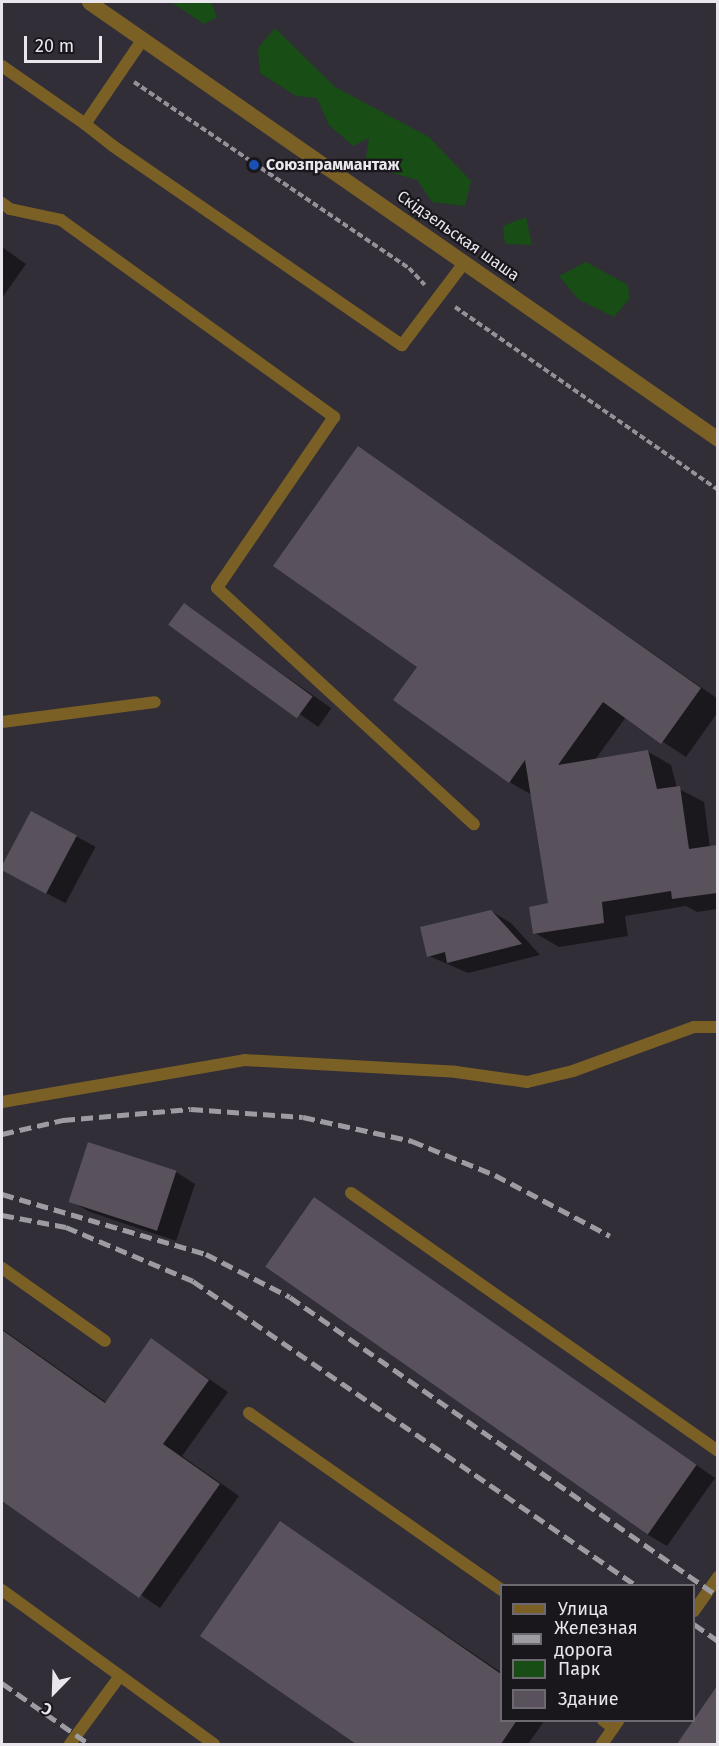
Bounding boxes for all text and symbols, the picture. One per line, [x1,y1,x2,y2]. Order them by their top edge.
scale bar [27,24,105,62]
text: 20 m [35,35,74,57]
place label: Союзпраммантаж [266,155,400,175]
marker: Союзпраммантаж [247,158,261,172]
street label: Скідзельская шаша [393,187,523,285]
legend [500,1584,695,1722]
text: Улица [558,1598,608,1620]
text: Железная дорога [554,1617,638,1661]
text: Парк [558,1658,600,1680]
north arrow [24,1662,84,1722]
text: Здание [558,1688,619,1710]
text: С [39,1698,55,1720]

